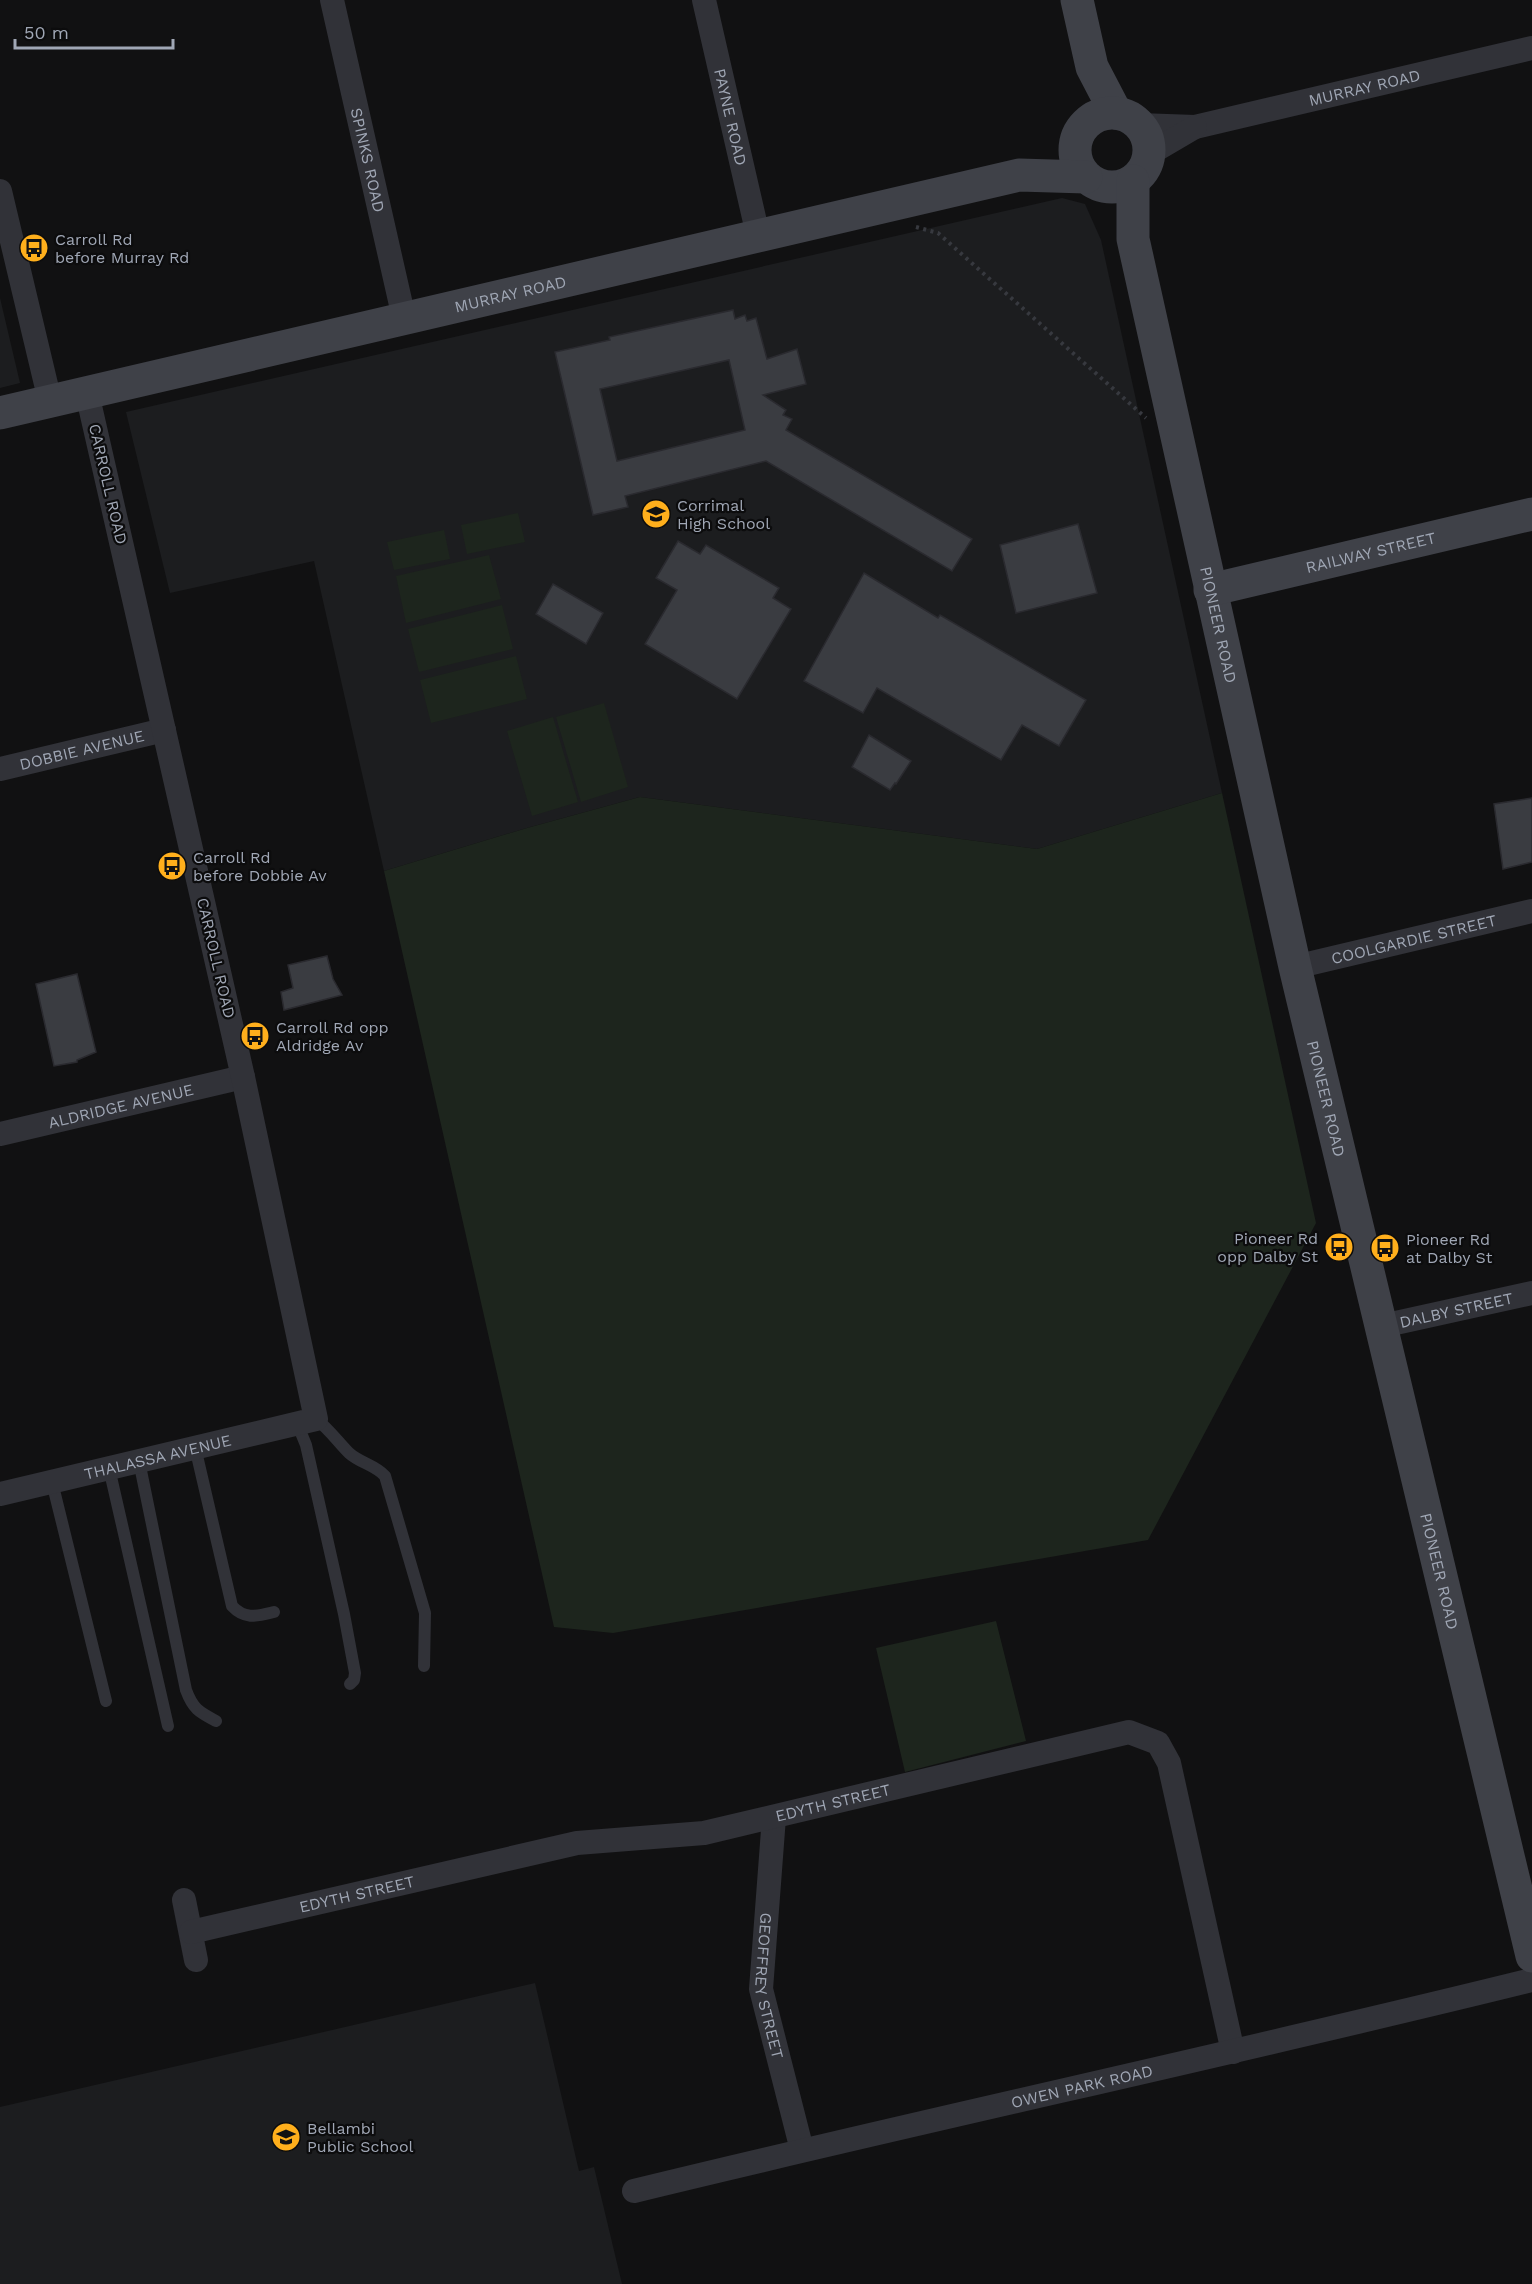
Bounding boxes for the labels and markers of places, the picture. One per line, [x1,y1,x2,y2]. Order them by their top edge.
place label: Carroll Rd before Murray Rd [55,230,189,267]
bus stop icon: Carroll Rd before Murray Rd [18,232,50,264]
place label: Corrimal High School [677,496,770,533]
school or university icon: Corrimal High School [640,498,672,530]
place label: Carroll Rd before Dobbie Av [193,848,327,885]
bus stop icon: Carroll Rd before Dobbie Av [156,850,188,882]
place label: Carroll Rd opp Aldridge Av [276,1018,389,1055]
bus stop icon: Carroll Rd opp Aldridge Av [239,1020,271,1052]
place label: Pioneer Rd opp Dalby St [1217,1229,1318,1266]
place label: Pioneer Rd at Dalby St [1406,1230,1493,1267]
bus stop icon: Pioneer Rd opp Dalby St [1323,1231,1355,1263]
bus stop icon: Pioneer Rd at Dalby St [1369,1232,1401,1264]
place label: Bellambi Public School [307,2119,414,2156]
school or university icon: Bellambi Public School [270,2121,302,2153]

